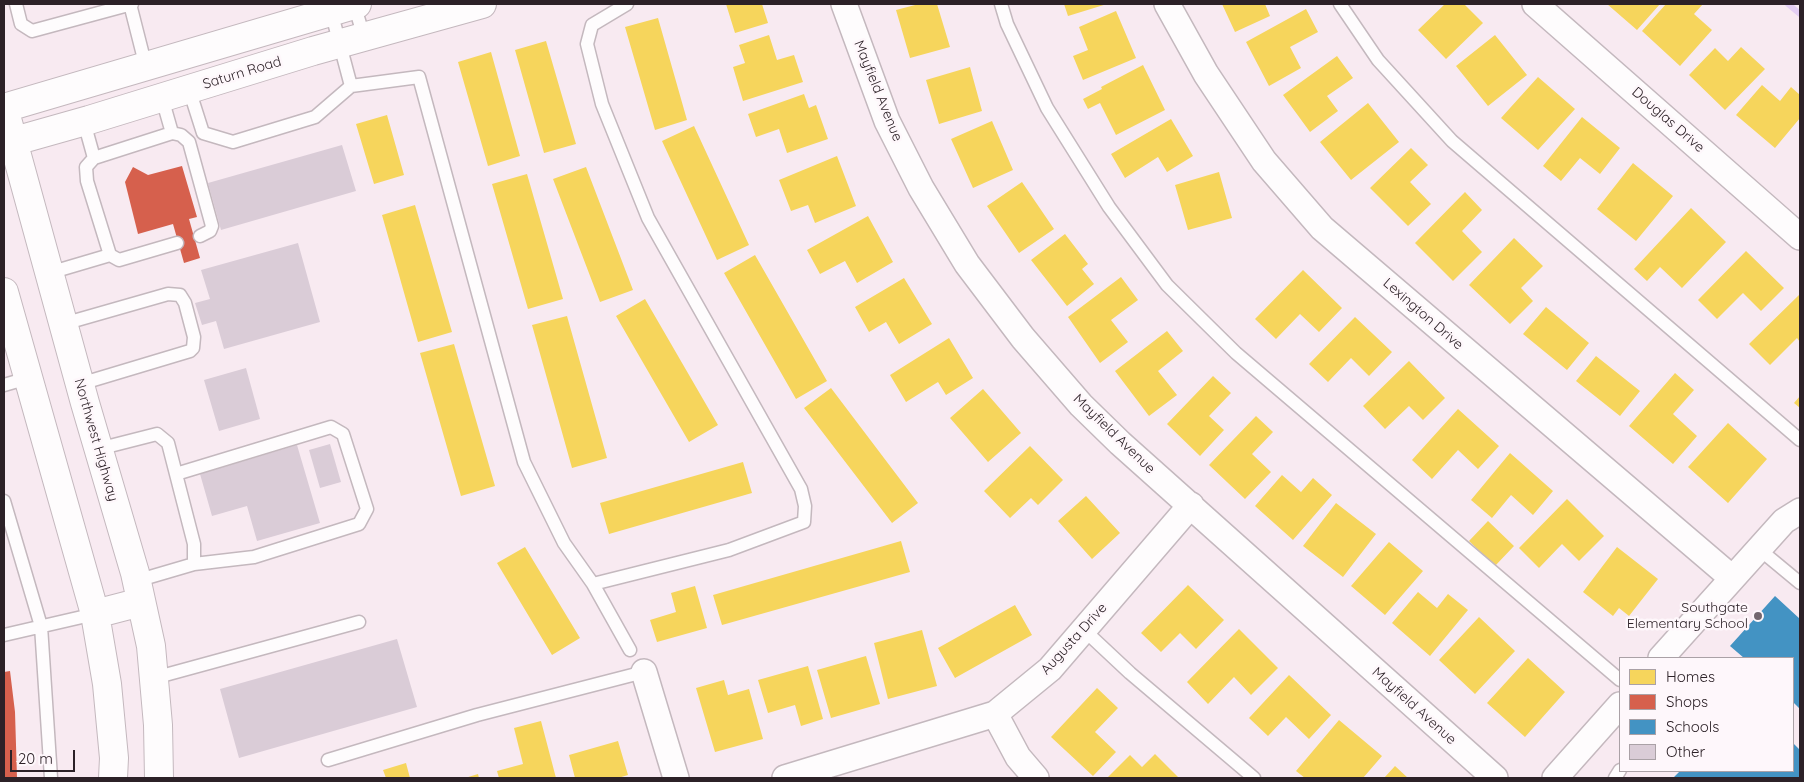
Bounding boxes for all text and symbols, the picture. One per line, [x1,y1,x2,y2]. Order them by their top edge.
street label: Mayfield Avenue [850,38,906,144]
street label: Saturn Road [201,53,283,93]
street label: Douglas Drive [1628,84,1708,156]
street label: Lexington Drive [1380,275,1466,353]
street label: Northwest Highway [70,377,122,503]
street label: Mayfield Avenue [1070,391,1158,477]
street label: Augusta Drive [1037,600,1111,678]
place label: Southgate Elementary School [1627,600,1748,632]
marker: Southgate Elementary School [1752,610,1764,622]
legend [1619,657,1794,772]
street label: Mayfield Avenue [1369,664,1459,748]
text: Homes [1666,667,1715,686]
text: Shops [1666,692,1708,711]
text: Schools [1666,717,1719,736]
scale bar [12,740,78,772]
text: Other [1666,742,1705,761]
text: 20 m [18,749,53,768]

